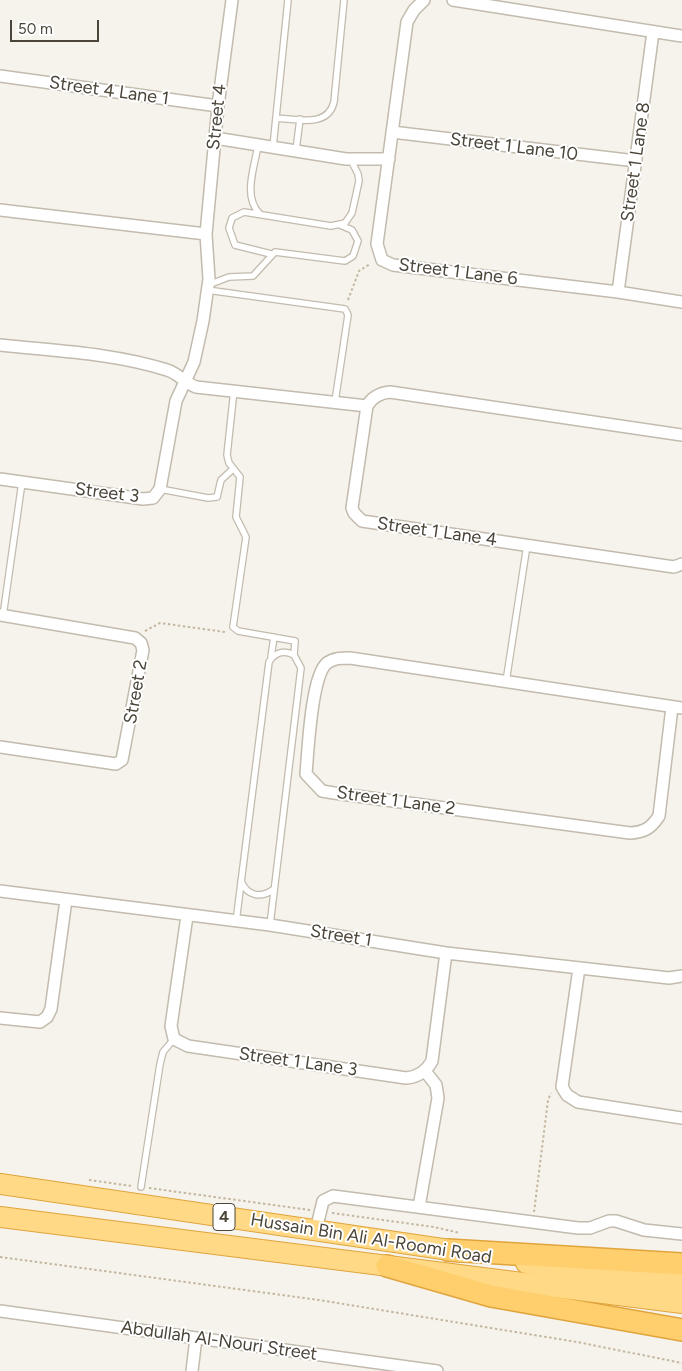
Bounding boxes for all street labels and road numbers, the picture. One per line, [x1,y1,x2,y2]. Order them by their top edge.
street label: Street 4 Lane 1 [48,72,170,110]
street label: Street 4 [203,83,231,151]
street label: Street 1 Lane 8 [617,101,655,223]
street label: Street 1 Lane 10 [449,128,579,166]
street label: Street 1 Lane 6 [397,254,519,290]
street label: Street 3 [74,478,140,508]
street label: Street 1 Lane 4 [376,513,498,551]
street label: Street 2 [120,658,152,726]
street label: Street 1 Lane 2 [335,782,457,820]
street label: Street 1 [309,920,373,952]
street label: Street 1 Lane 3 [237,1043,359,1081]
road number: 4 [213,1204,235,1230]
street label: Hussain Bin Ali Al-Roomi Road [249,1209,493,1269]
street label: Abdullah Al-Nouri Street [119,1317,319,1365]

